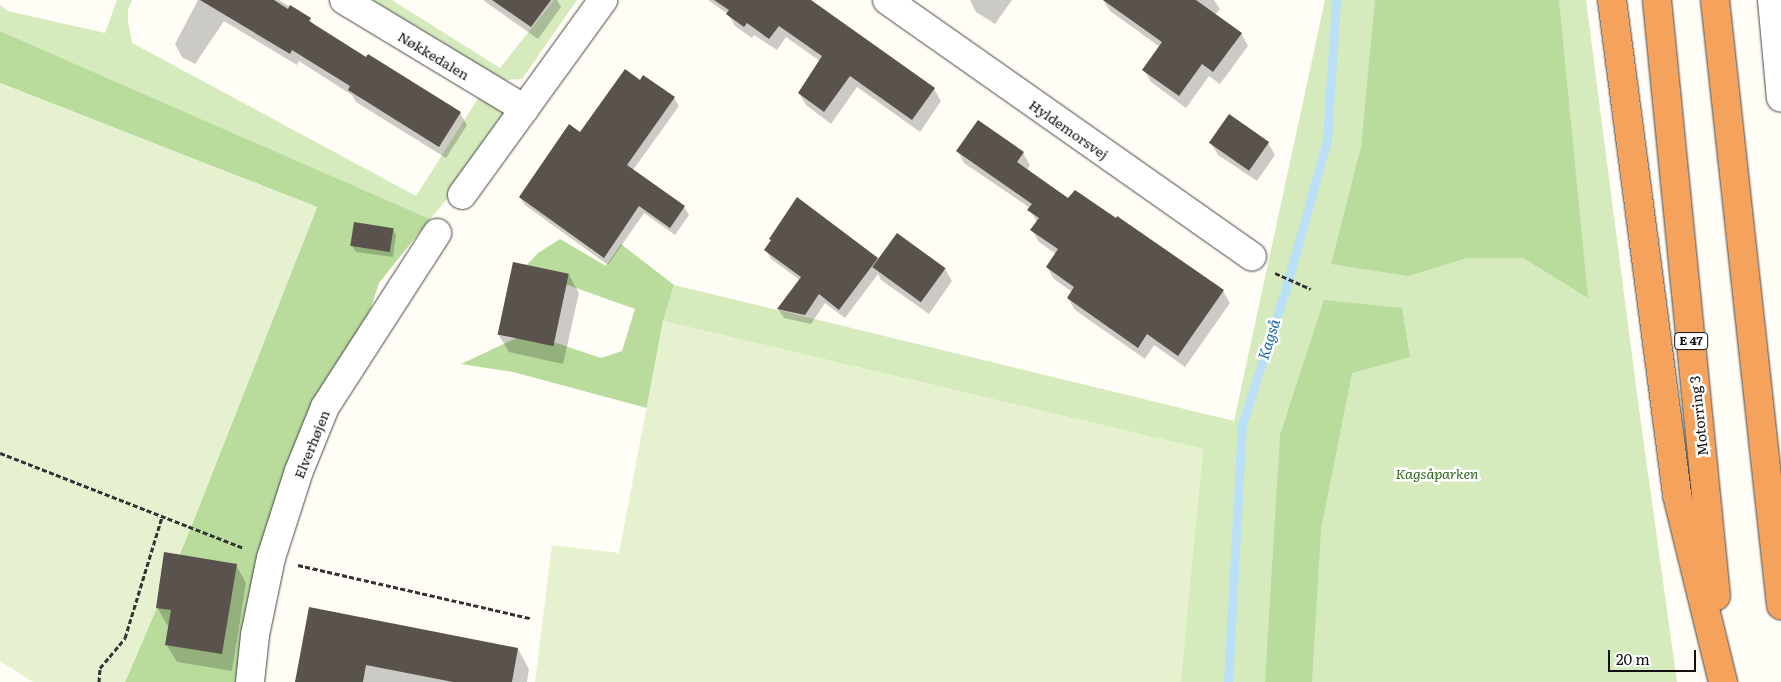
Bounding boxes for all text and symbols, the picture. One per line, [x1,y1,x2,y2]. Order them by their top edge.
street label: Nøkkedalen [395,27,473,83]
street label: Hyldemorsvej [1026,95,1112,163]
water label: Kagså [1253,316,1283,362]
road number: E 47 [1674,332,1708,351]
street label: Motorring 3 [1685,375,1711,457]
street label: Elverhøjen [290,407,332,481]
park label: Kagsåparken [1396,465,1478,481]
scale bar [1611,640,1698,672]
text: 20 m [1616,647,1650,670]

